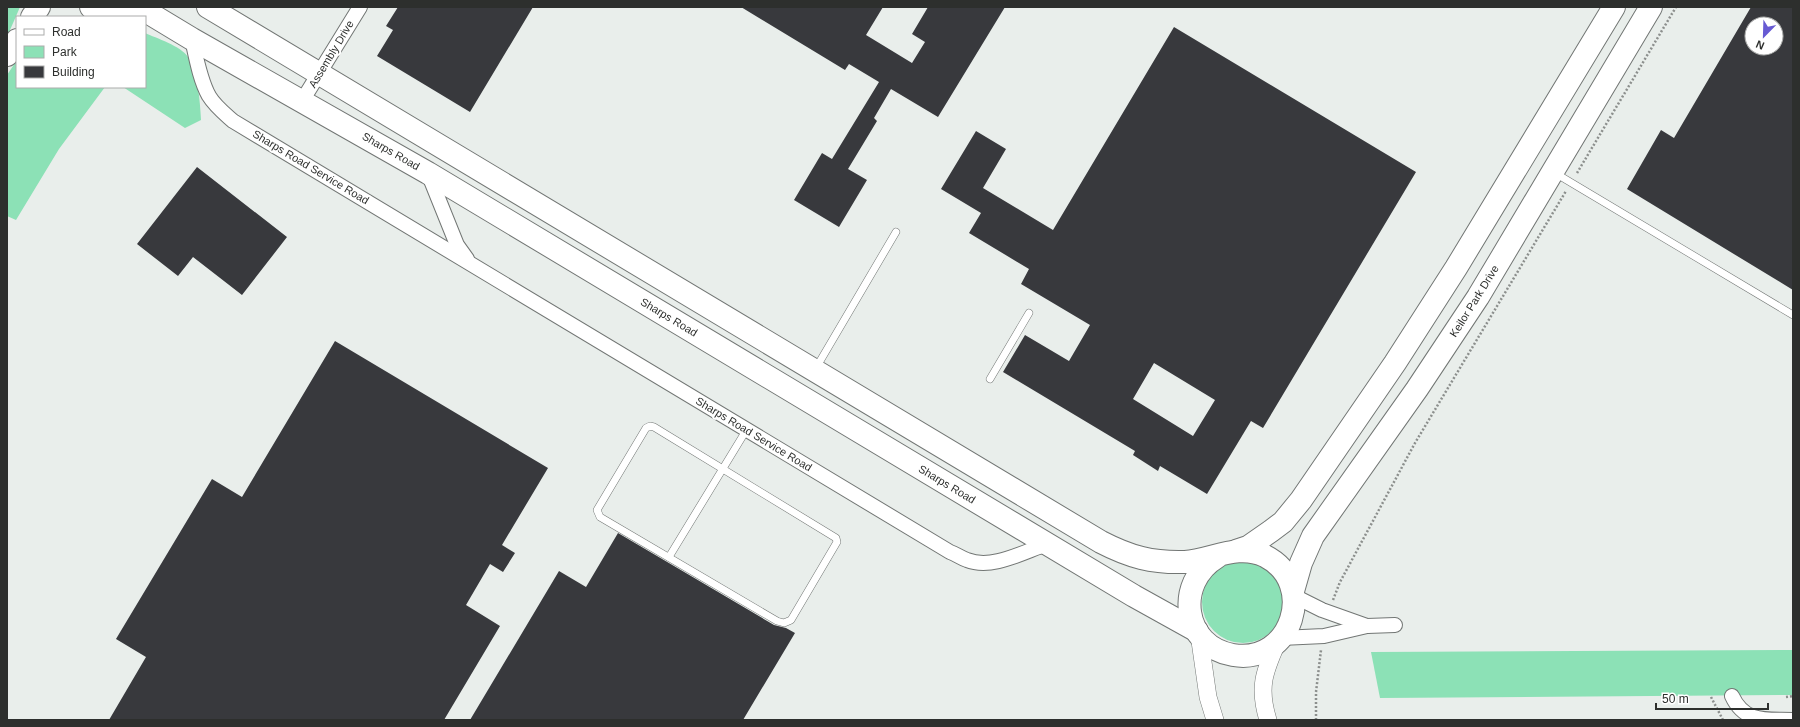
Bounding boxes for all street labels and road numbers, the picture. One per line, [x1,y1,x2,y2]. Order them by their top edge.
street label: Assembly Drive [306,18,356,90]
street label: Sharps Road Service Road [251,128,371,206]
street label: Sharps Road [360,130,422,172]
street label: Keilor Park Drive [1447,263,1501,339]
street label: Sharps Road [638,295,700,339]
street label: Sharps Road Service Road [694,395,814,473]
street label: Sharps Road [916,462,978,506]

